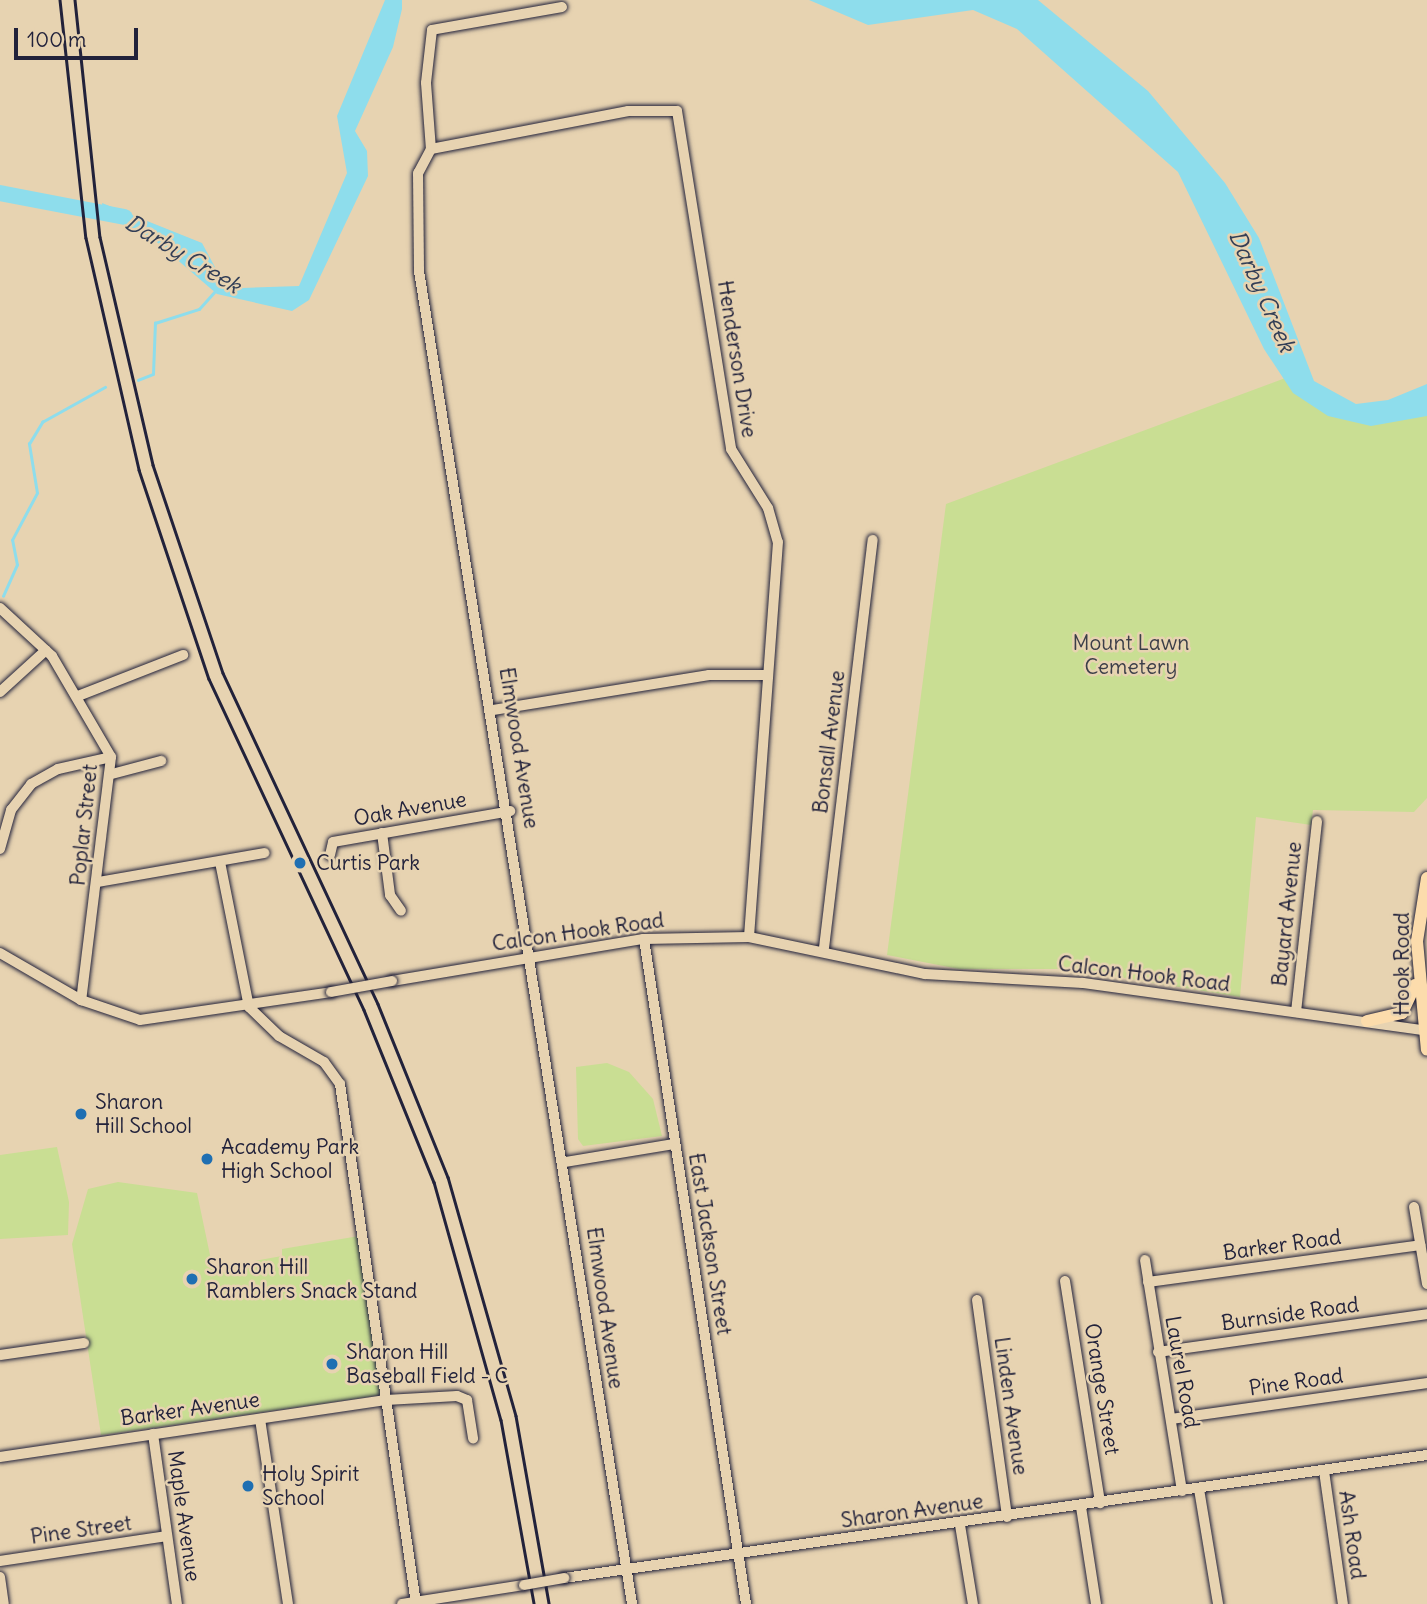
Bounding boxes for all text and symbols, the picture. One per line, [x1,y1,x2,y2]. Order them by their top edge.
scale bar [18,14,142,58]
text: 100 m [27,26,86,53]
water label: Darby Creek [120,209,246,299]
water label: Darby Creek [1223,226,1301,356]
street label: Henderson Drive [712,279,762,439]
park label: Mount Lawn Cemetery [1073,630,1189,680]
street label: Elmwood Avenue [494,665,544,831]
street label: Bonsall Avenue [808,669,850,815]
street label: Poplar Street [65,763,103,887]
street label: Oak Avenue [352,787,468,831]
street label: Bayard Avenue [1267,840,1307,988]
place label: Curtis Park [316,850,420,876]
marker: Curtis Park [290,853,310,873]
street label: Calcon Hook Road [490,907,666,957]
street label: Hook Road [1389,912,1415,1016]
street label: Calcon Hook Road [1056,951,1232,997]
place label: Sharon Hill School [95,1089,192,1139]
marker: Sharon Hill School [73,1106,89,1122]
place label: Academy Park High School [221,1134,359,1184]
marker: Academy Park High School [199,1151,215,1167]
street label: East Jackson Street [683,1151,737,1337]
street label: Barker Road [1221,1224,1343,1266]
street label: Elmwood Avenue [581,1225,629,1391]
place label: Sharon Hill Ramblers Snack Stand [206,1254,417,1304]
marker: Sharon Hill Ramblers Snack Stand [184,1271,200,1287]
street label: Burnside Road [1220,1292,1360,1336]
street label: Laurel Road [1160,1314,1204,1430]
street label: Orange Street [1079,1321,1125,1457]
street label: Linden Avenue [989,1335,1033,1477]
place label: Sharon Hill Baseball Field - C [346,1339,508,1389]
marker: Sharon Hill Baseball Field - C [324,1356,340,1372]
street label: Pine Road [1247,1363,1345,1401]
street label: Barker Avenue [119,1387,261,1431]
street label: Maple Avenue [162,1449,206,1583]
place label: Holy Spirit School [262,1461,359,1511]
marker: Holy Spirit School [240,1478,256,1494]
street label: Sharon Avenue [839,1489,985,1533]
street label: Ash Road [1333,1489,1371,1581]
street label: Pine Street [29,1510,133,1550]

